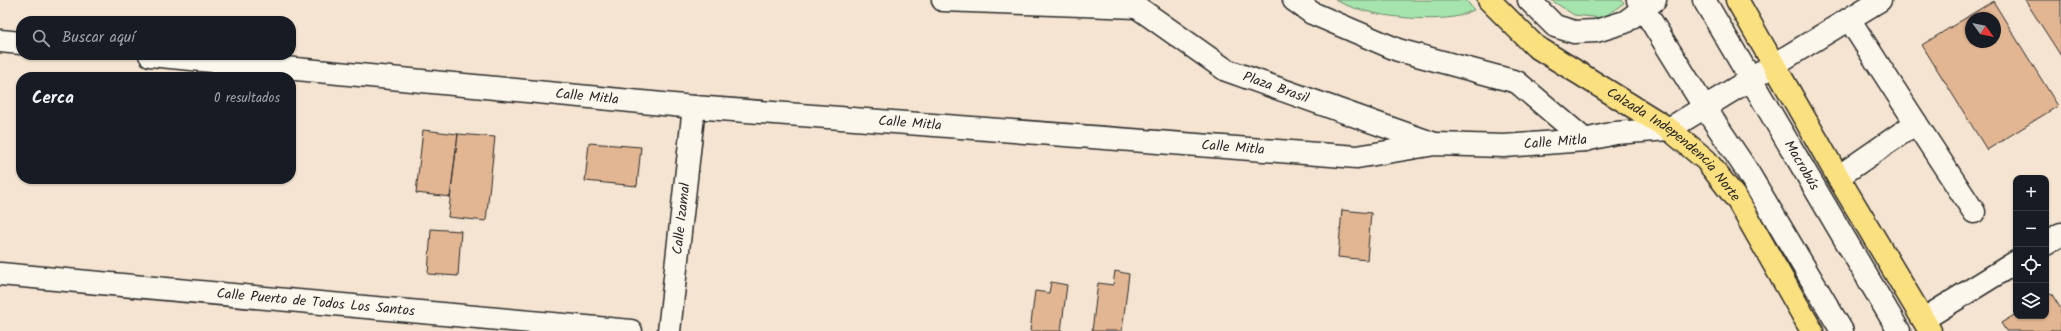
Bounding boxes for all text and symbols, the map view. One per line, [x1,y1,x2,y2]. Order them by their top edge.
north arrow [1965,12,2001,48]
search box [16,16,296,60]
text: Buscar aquí [62,26,135,50]
icon: search [30,27,52,49]
street label: Plaza Brasil [1240,66,1313,110]
street label: Calzada Independencia Norte [1602,82,1746,207]
street label: Calle Mitla [554,83,620,111]
text: Cerca [32,85,74,112]
text: 0 resultados [214,88,280,109]
street label: Calle Mitla [877,110,942,137]
street label: Calle Mitla [1523,129,1588,156]
street label: Calle Mitla [1200,134,1266,161]
street label: Macrobús [1778,136,1825,195]
map controls [2013,175,2049,319]
button: + [2013,175,2049,211]
street label: Calle Izamal [667,181,697,256]
button: − [2013,211,2049,247]
button: locate [2013,247,2049,283]
street label: Calle Puerto de Todos Los Santos [216,283,416,322]
button: layers [2013,283,2049,319]

